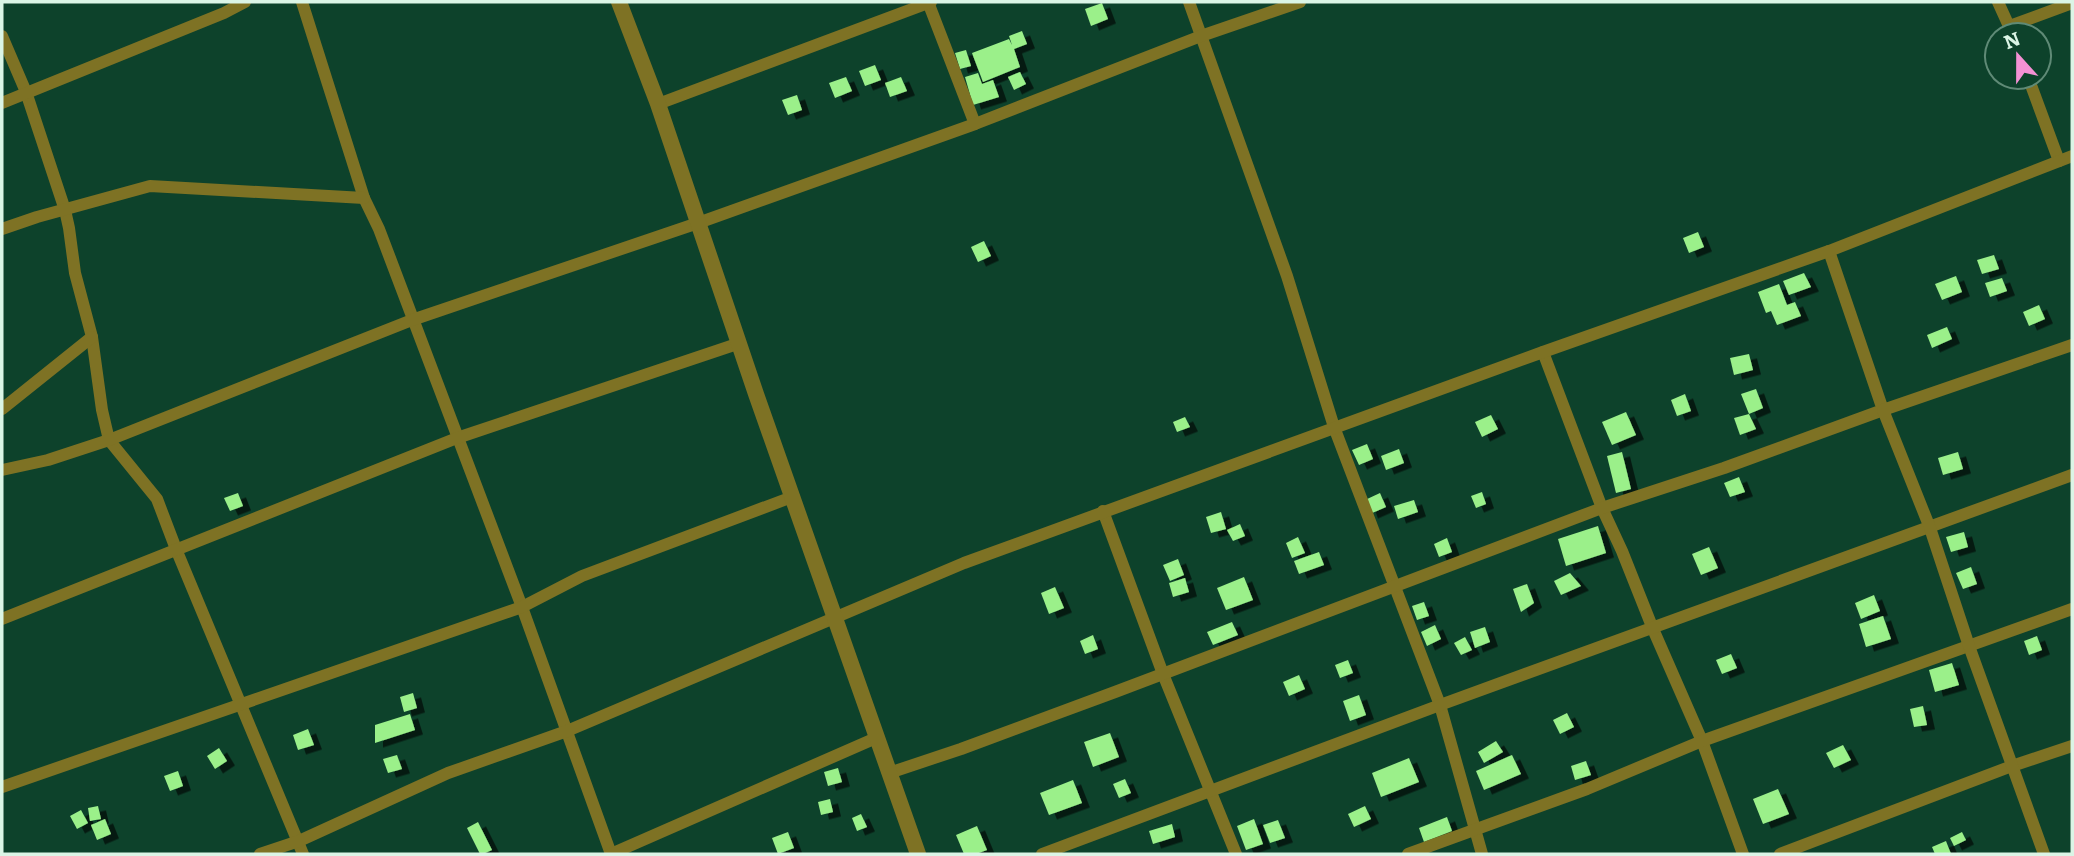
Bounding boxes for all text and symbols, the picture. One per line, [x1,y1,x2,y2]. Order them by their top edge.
north arrow [1983,21,2053,91]
text: N [1999,23,2024,55]

